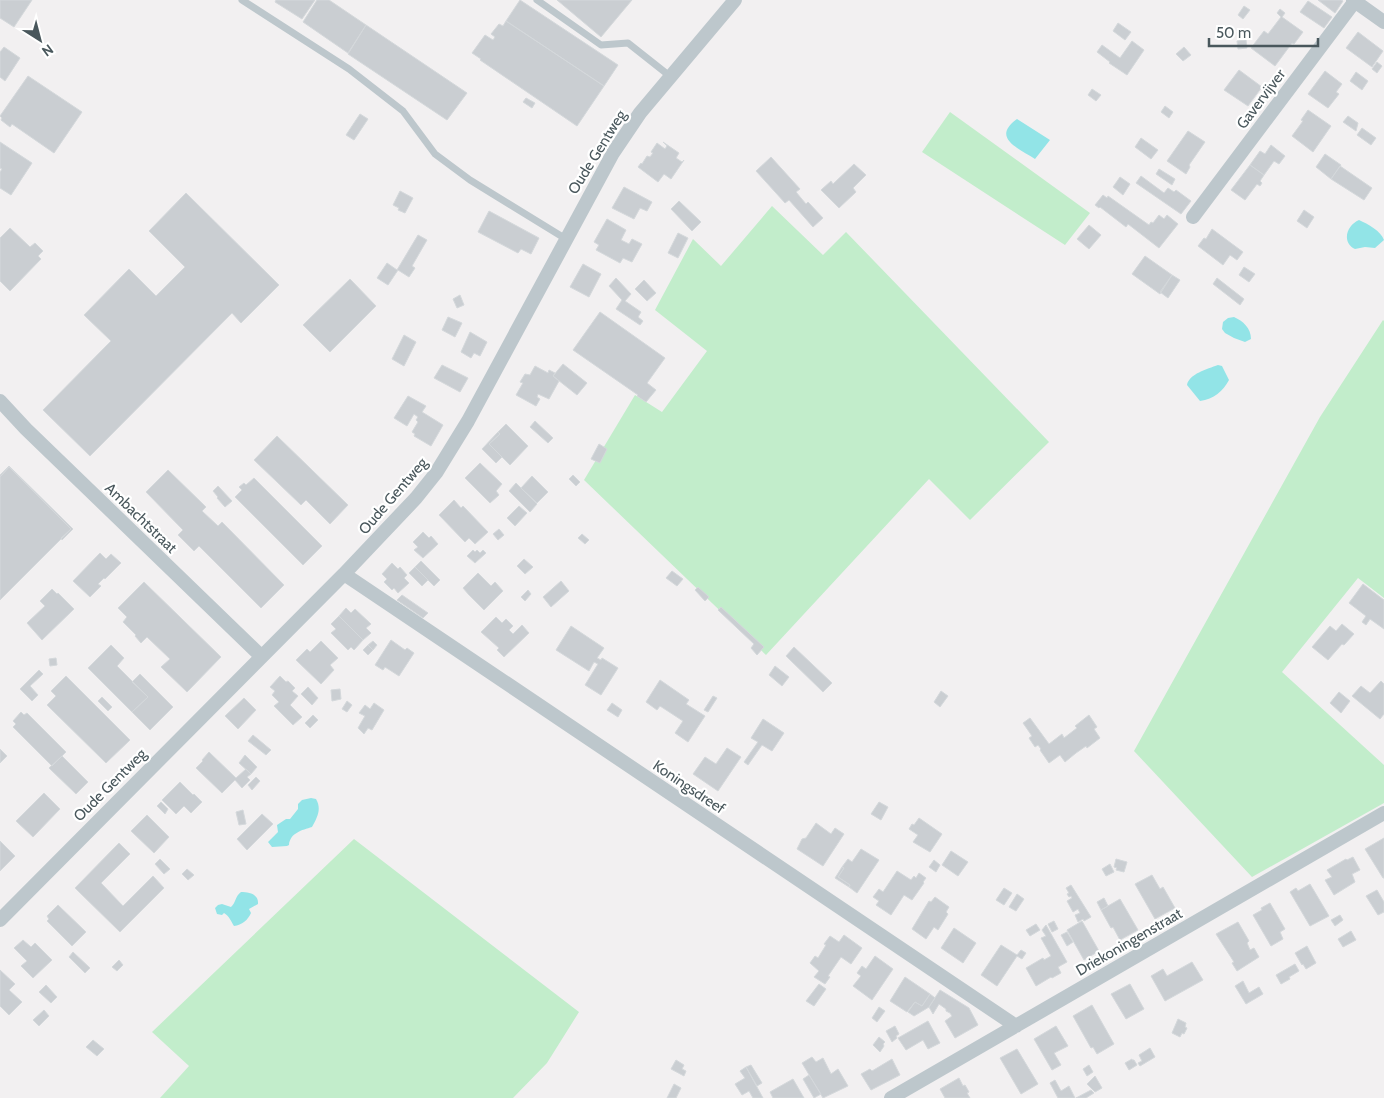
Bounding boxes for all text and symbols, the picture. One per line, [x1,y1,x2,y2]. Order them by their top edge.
north arrow [15,15,65,65]
scale bar [1209,15,1318,47]
text: 50 m [1216,24,1251,42]
text: N [38,40,57,61]
street label: Gavervijver [1233,65,1289,132]
street label: Oude Gentweg [564,106,630,197]
street label: Oude Gentweg [355,454,432,538]
street label: Ambachtstraat [101,479,181,557]
street label: Oude Gentweg [70,744,151,825]
street label: Koningsdreef [650,756,728,818]
street label: Driekoningenstraat [1073,904,1185,980]

